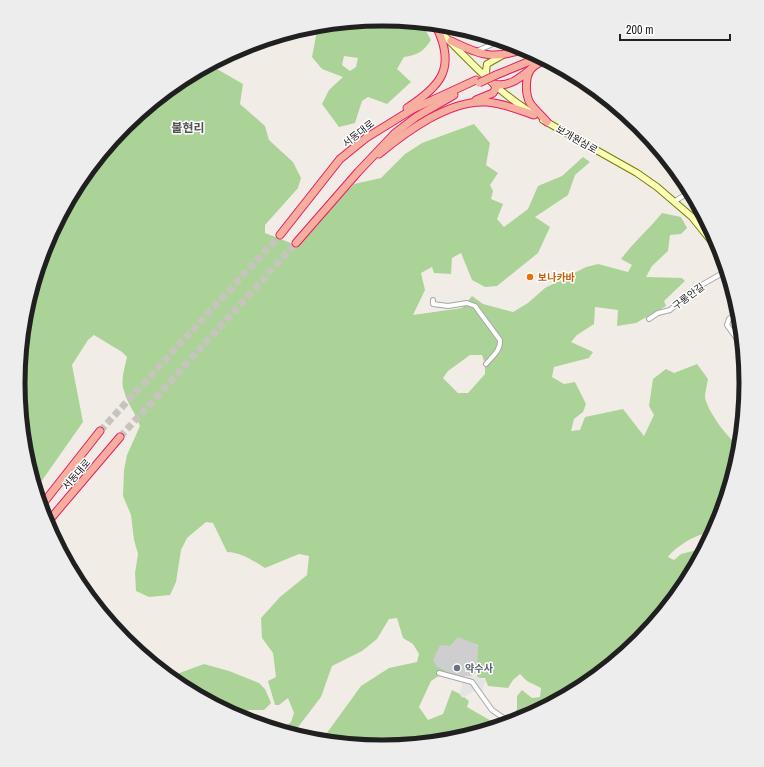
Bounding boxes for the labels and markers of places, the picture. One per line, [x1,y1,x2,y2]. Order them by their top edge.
place label: 보나카바 [538,271,575,284]
marker: 보나카바 [525,272,535,282]
place label: 약수사 [465,662,493,675]
marker: 약수사 [452,663,462,673]

